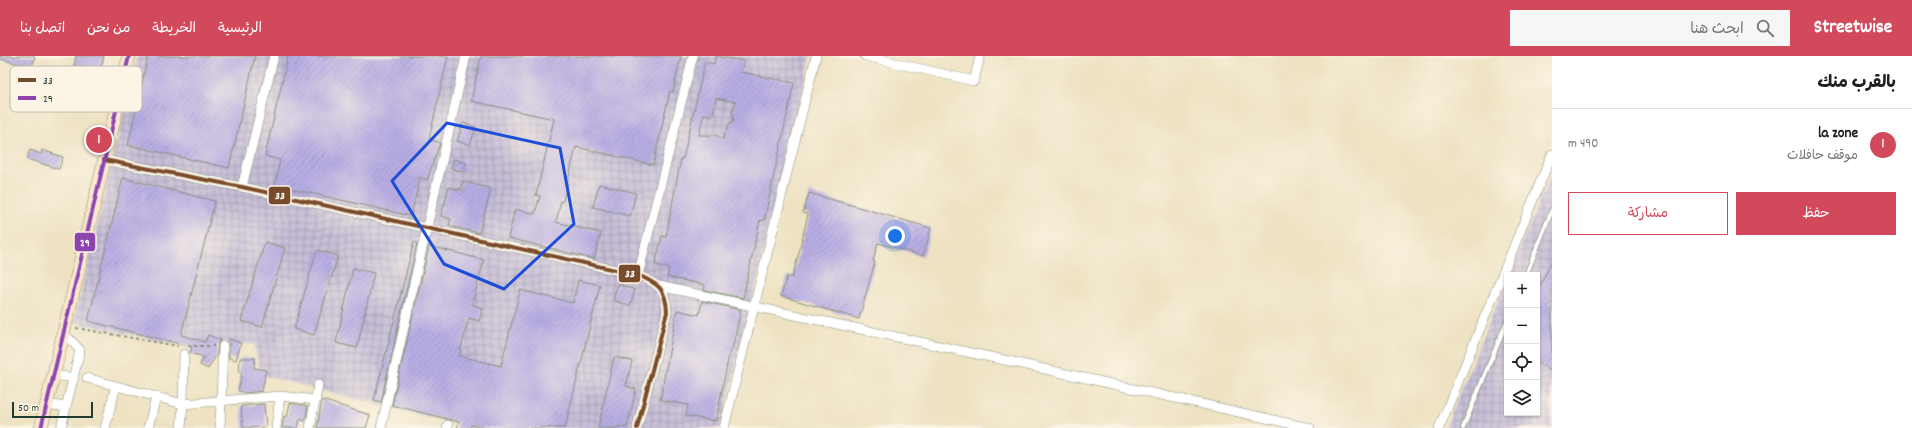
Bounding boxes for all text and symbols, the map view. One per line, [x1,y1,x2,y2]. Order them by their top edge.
search box [1510,10,1790,46]
text: Streetwise [1814,15,1892,42]
icon: search [1754,17,1776,39]
text: اتصل بنا [20,19,65,39]
text: من نحن [87,19,130,39]
text: الخريطة [152,19,196,39]
text: الرئيسية [218,19,262,39]
text: ابحث هنا [1690,19,1744,41]
legend [10,66,142,112]
text: بالقرب منك [1818,72,1896,96]
text: 33 [43,74,53,90]
text: 29 [43,92,53,108]
text: la zone [1818,123,1858,145]
pin: 1 [86,125,112,155]
text: 490 m [1568,135,1598,154]
text: 1 [1882,135,1884,154]
text: موقف حافلات [1787,147,1858,166]
line badge: 33 [268,186,291,205]
text: 33 [275,189,285,205]
button: مشاركة [1568,192,1728,235]
button: حفظ [1736,192,1896,235]
your location [885,226,905,246]
line badge: 29 [74,232,96,252]
text: 29 [80,236,90,252]
line badge: 33 [618,264,641,283]
text: 33 [625,267,635,283]
map controls [1504,272,1540,416]
button: + [1504,272,1540,308]
button: − [1504,308,1540,344]
button: locate [1504,344,1540,380]
button: layers [1504,380,1540,416]
scale bar [12,400,93,419]
text: 50 m [18,401,39,417]

